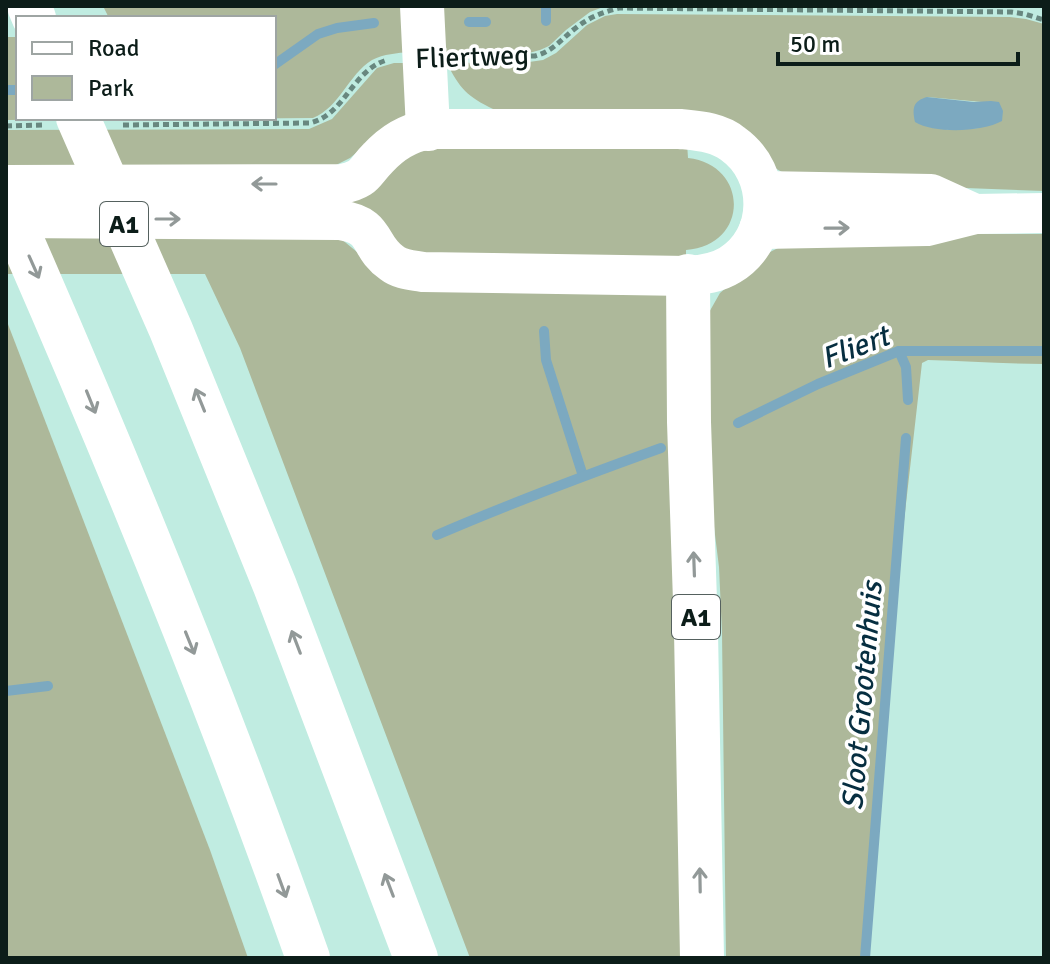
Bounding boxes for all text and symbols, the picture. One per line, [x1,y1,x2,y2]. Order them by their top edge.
legend [16,16,276,120]
scale bar [778,16,1018,66]
text: 50 m [790,29,840,59]
text: Road [88,33,139,63]
street label: Fliertweg [415,38,530,76]
text: Park [88,73,134,103]
one-way arrow [251,176,278,192]
road number: A1 [100,202,148,246]
one-way arrow [154,211,181,226]
one-way arrow [823,220,850,235]
one-way arrow [27,254,42,279]
water label: Fliert [816,316,898,377]
one-way arrow [191,388,206,413]
one-way arrow [85,389,100,414]
one-way arrow [686,551,702,578]
water label: Sloot Grootenhuis [834,577,891,812]
road number: A1 [672,595,720,639]
one-way arrow [184,630,199,655]
one-way arrow [288,630,302,655]
one-way arrow [692,867,708,894]
one-way arrow [275,873,290,898]
one-way arrow [381,873,395,898]

